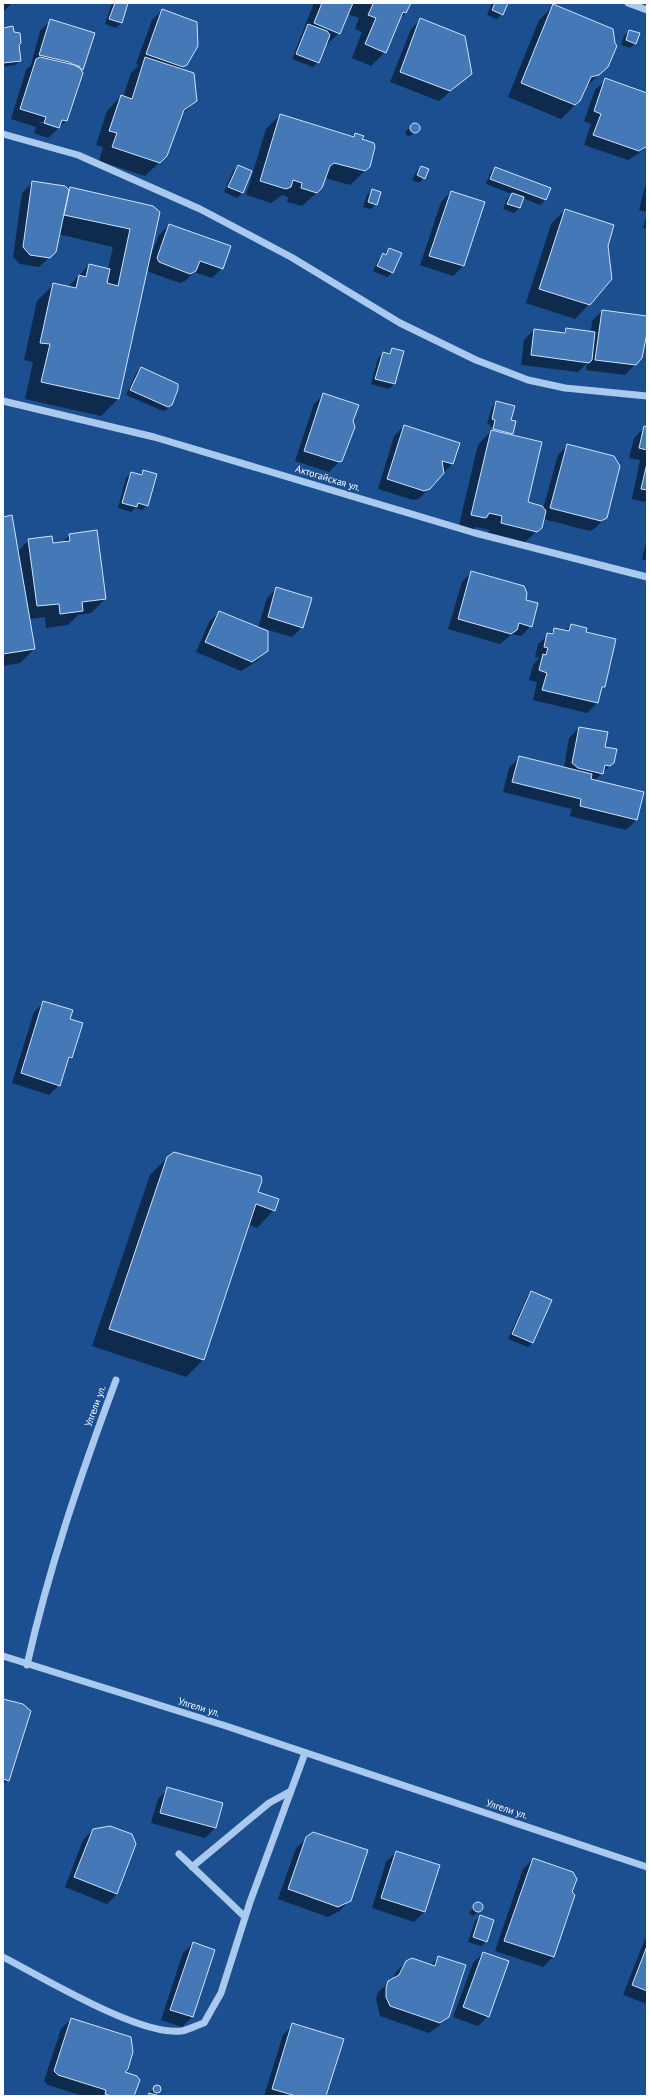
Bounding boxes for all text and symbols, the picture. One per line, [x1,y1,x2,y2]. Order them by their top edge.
street label: Актогайская ул. [294,462,362,494]
street label: Улгели ул. [82,1384,108,1428]
street label: Улгели ул. [177,1695,221,1719]
street label: Улгели ул. [485,1796,529,1822]

